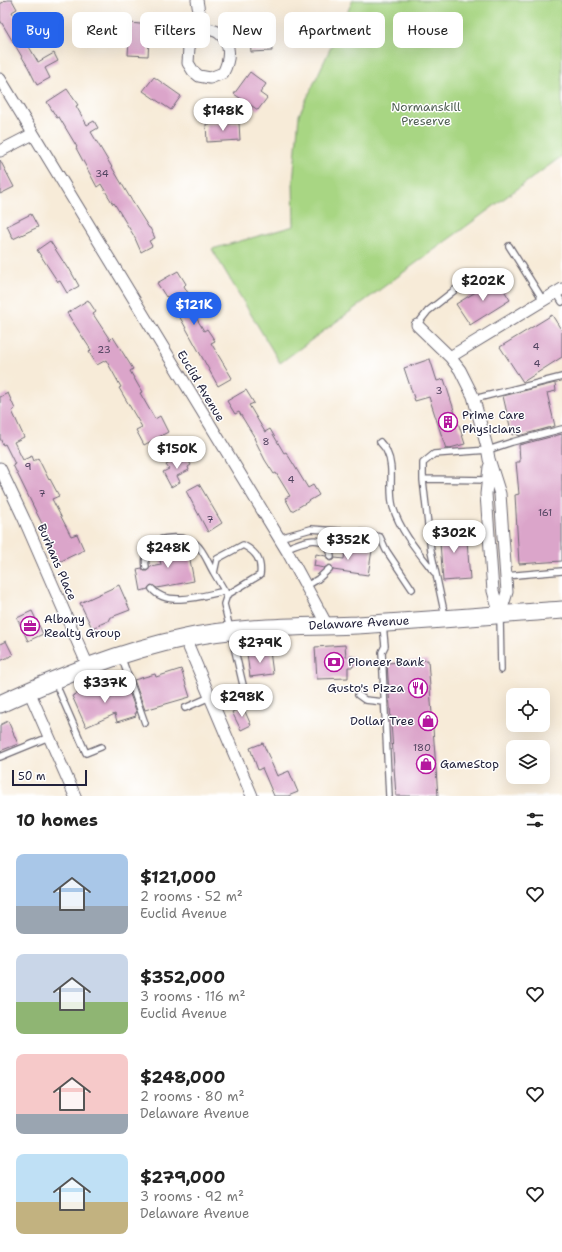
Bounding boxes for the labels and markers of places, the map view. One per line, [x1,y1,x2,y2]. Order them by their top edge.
pin: $148K [195,98,251,132]
pin: $202K [455,268,511,302]
pin: $121K [166,292,222,326]
place label: Prime Care Physicians [462,407,525,437]
building icon: Prime Care Physicians [437,411,459,433]
pin: $150K [149,436,205,470]
pin: $302K [426,520,482,554]
pin: $352K [320,527,376,561]
pin: $248K [140,535,196,569]
place label: Albany Realty Group [44,611,121,641]
office icon: Albany Realty Group [19,615,41,637]
pin: $279K [232,630,288,664]
bank icon: Pioneer Bank [323,651,345,673]
place label: Pioneer Bank [348,654,424,670]
pin: $337K [77,670,133,704]
restaurant icon: Gusto's Pizza [407,677,429,699]
place label: Gusto's Pizza [327,680,405,696]
pin: $298K [214,684,270,718]
shop icon: Dollar Tree [417,710,439,732]
place label: Dollar Tree [350,713,414,729]
shop icon: GameStop [415,753,437,775]
place label: GameStop [440,756,499,772]

